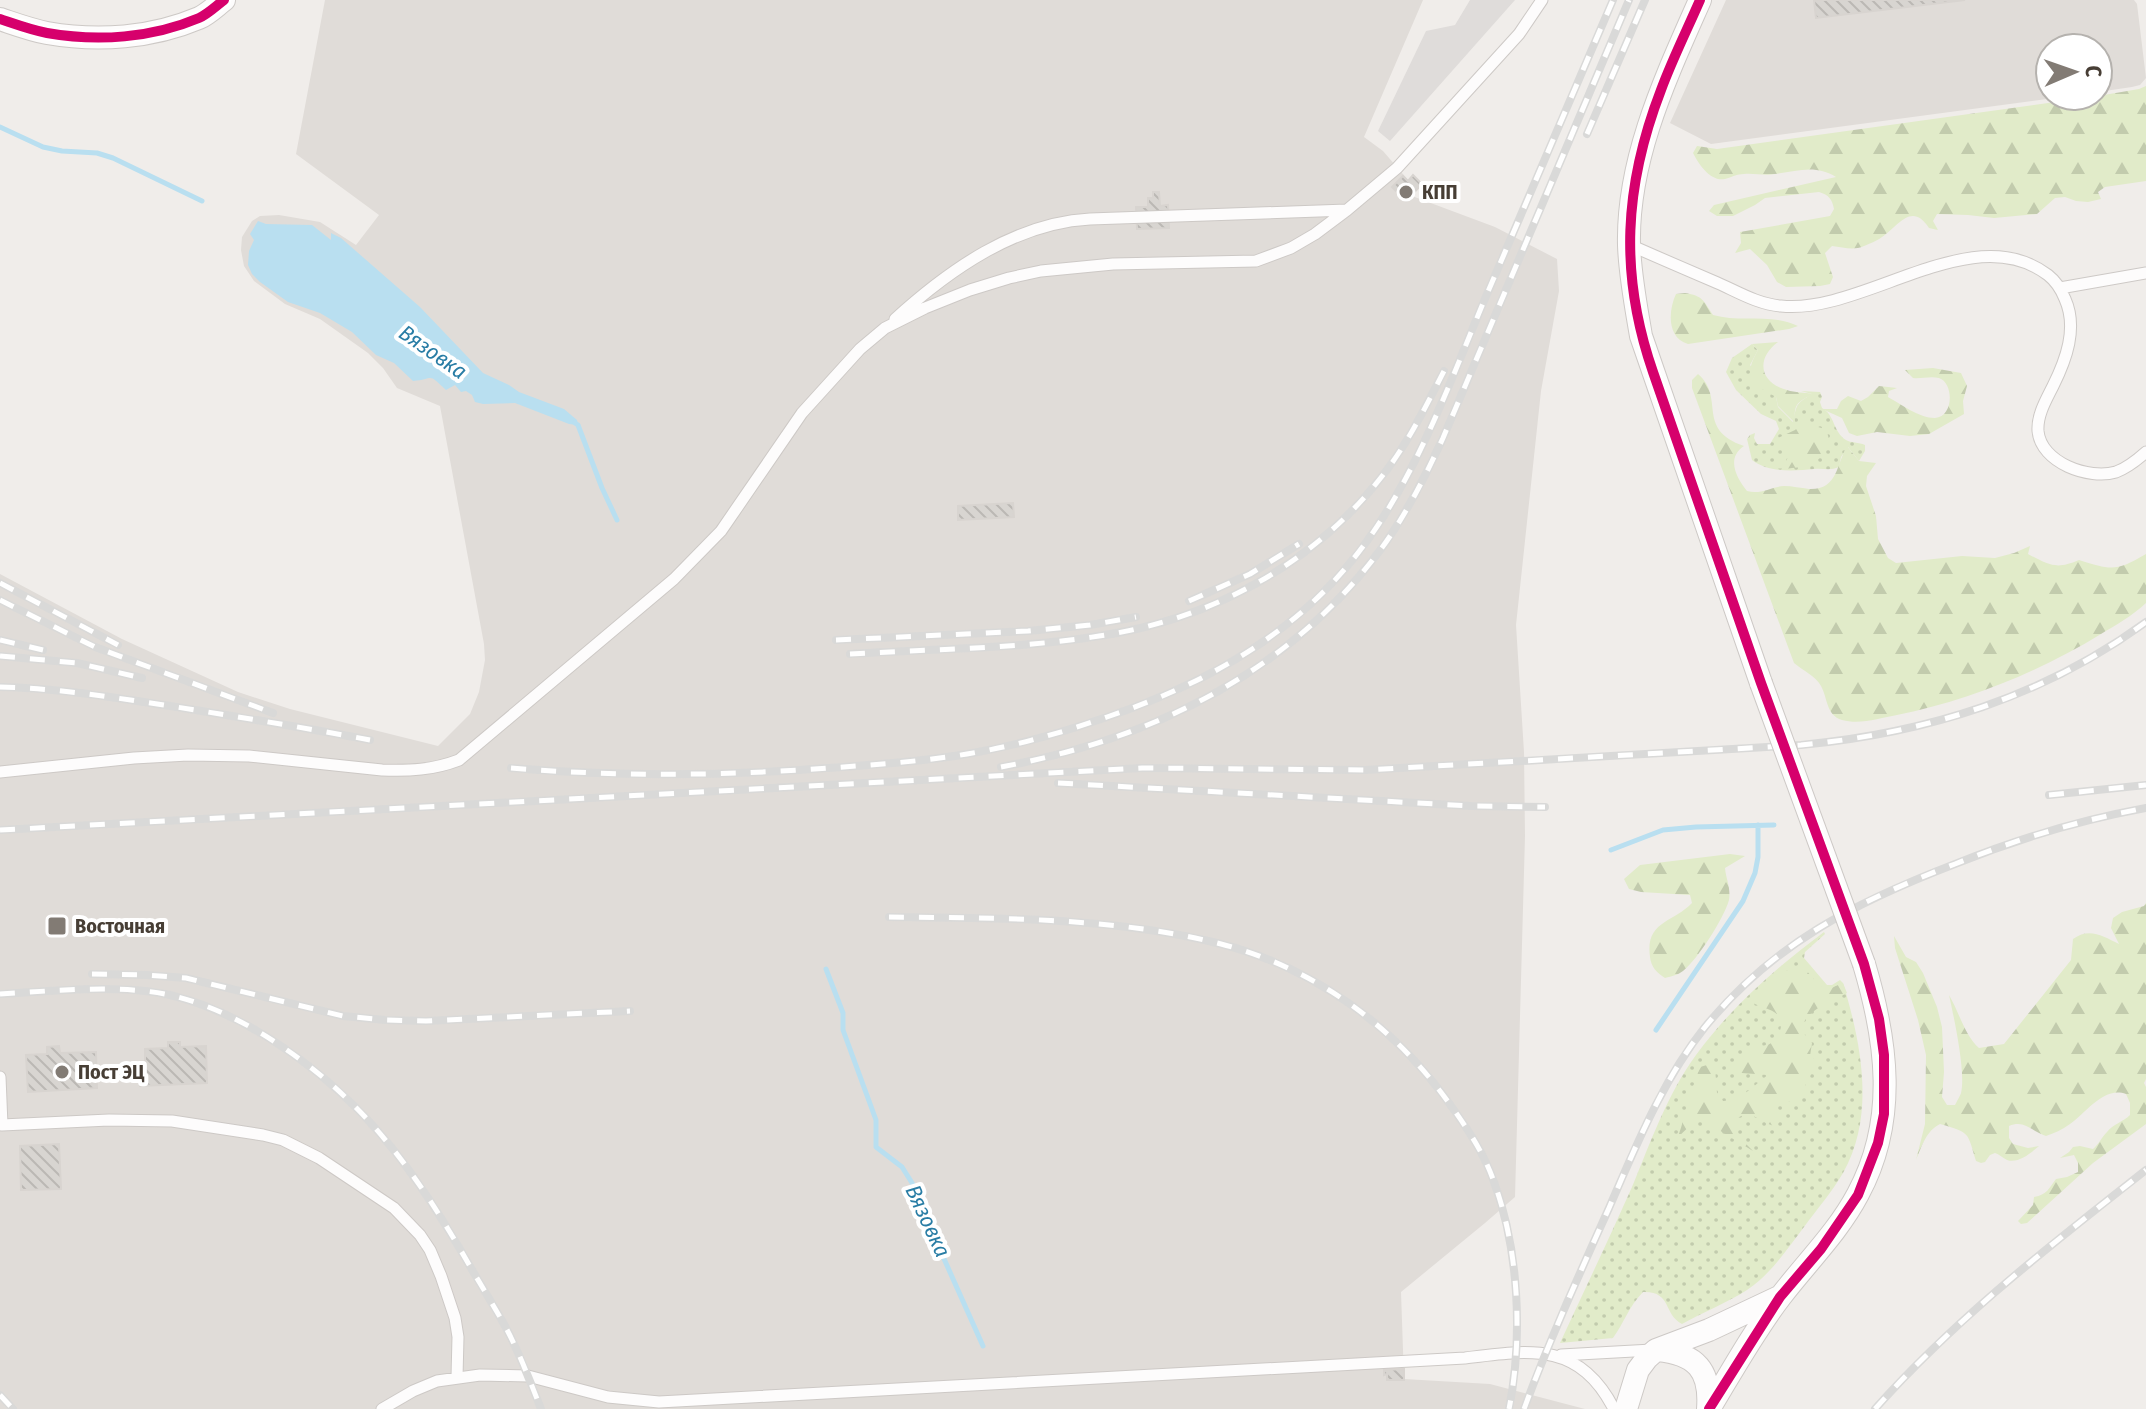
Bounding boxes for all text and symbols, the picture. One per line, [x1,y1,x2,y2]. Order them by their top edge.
north arrow [2034,32,2114,112]
text: С [2080,65,2107,78]
place label: КПП [1422,180,1457,204]
marker: КПП [1397,183,1415,201]
water label: Вязовка [394,319,472,385]
place label: Восточная [75,914,165,938]
marker: Восточная [46,915,68,937]
place label: Пост ЭЦ [78,1060,145,1084]
marker: Пост ЭЦ [53,1063,71,1081]
water label: Вязовка [900,1181,956,1261]

